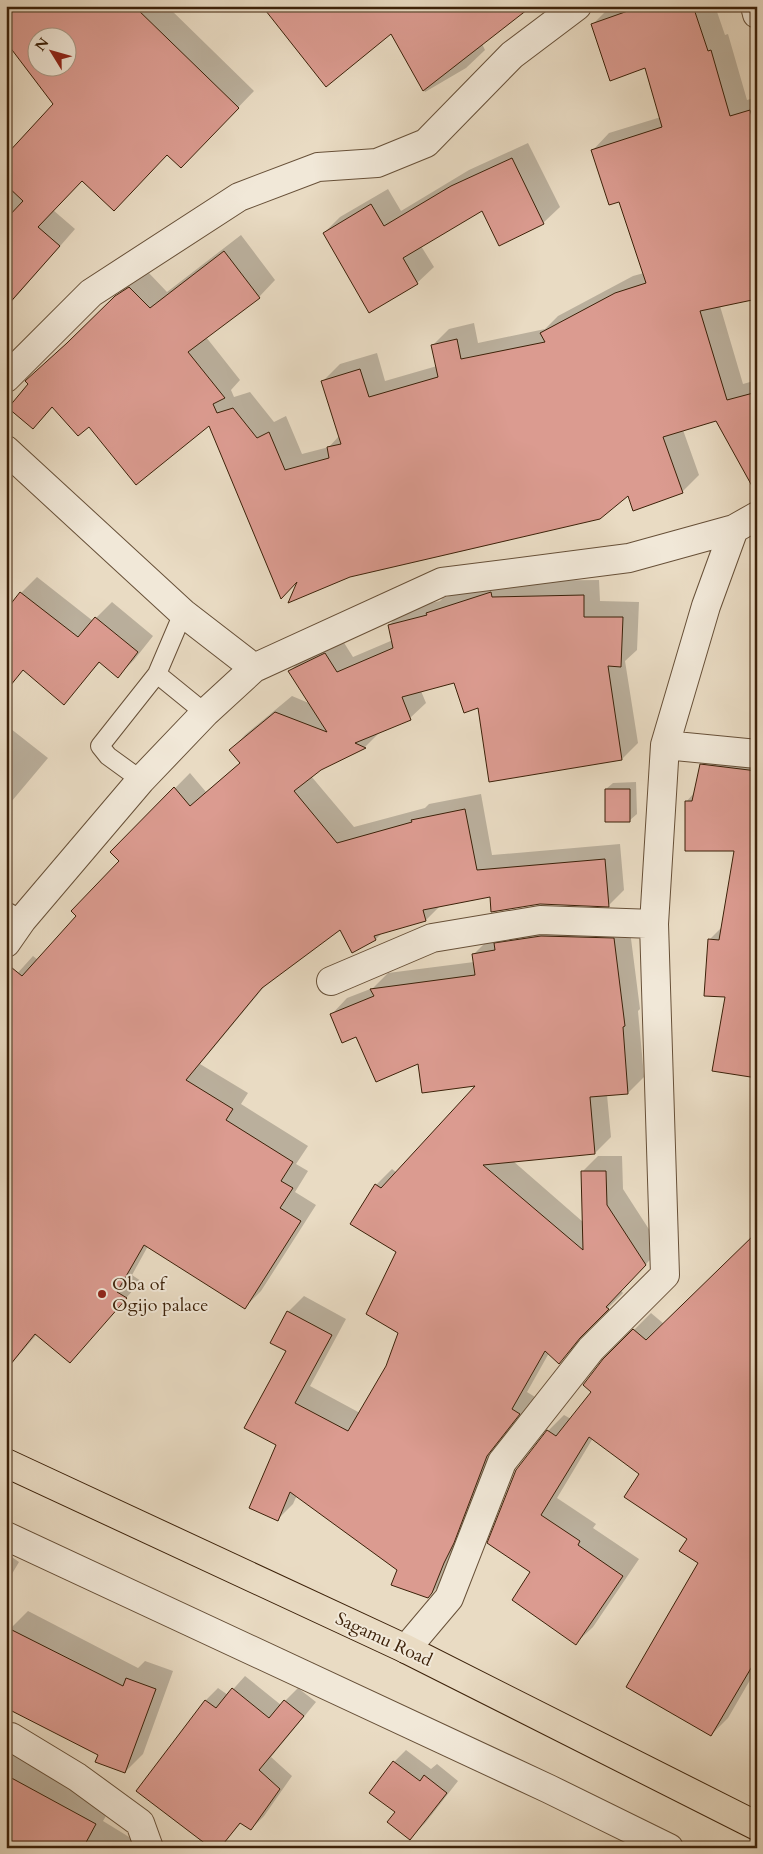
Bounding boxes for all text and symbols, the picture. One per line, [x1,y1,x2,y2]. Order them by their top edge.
north arrow [28,28,78,78]
text: N [31,34,53,55]
place label: Oba of Ogijo palace [112,1272,208,1318]
marker: Oba of Ogijo palace [96,1288,108,1300]
street label: Sagamu Road [331,1606,437,1673]

